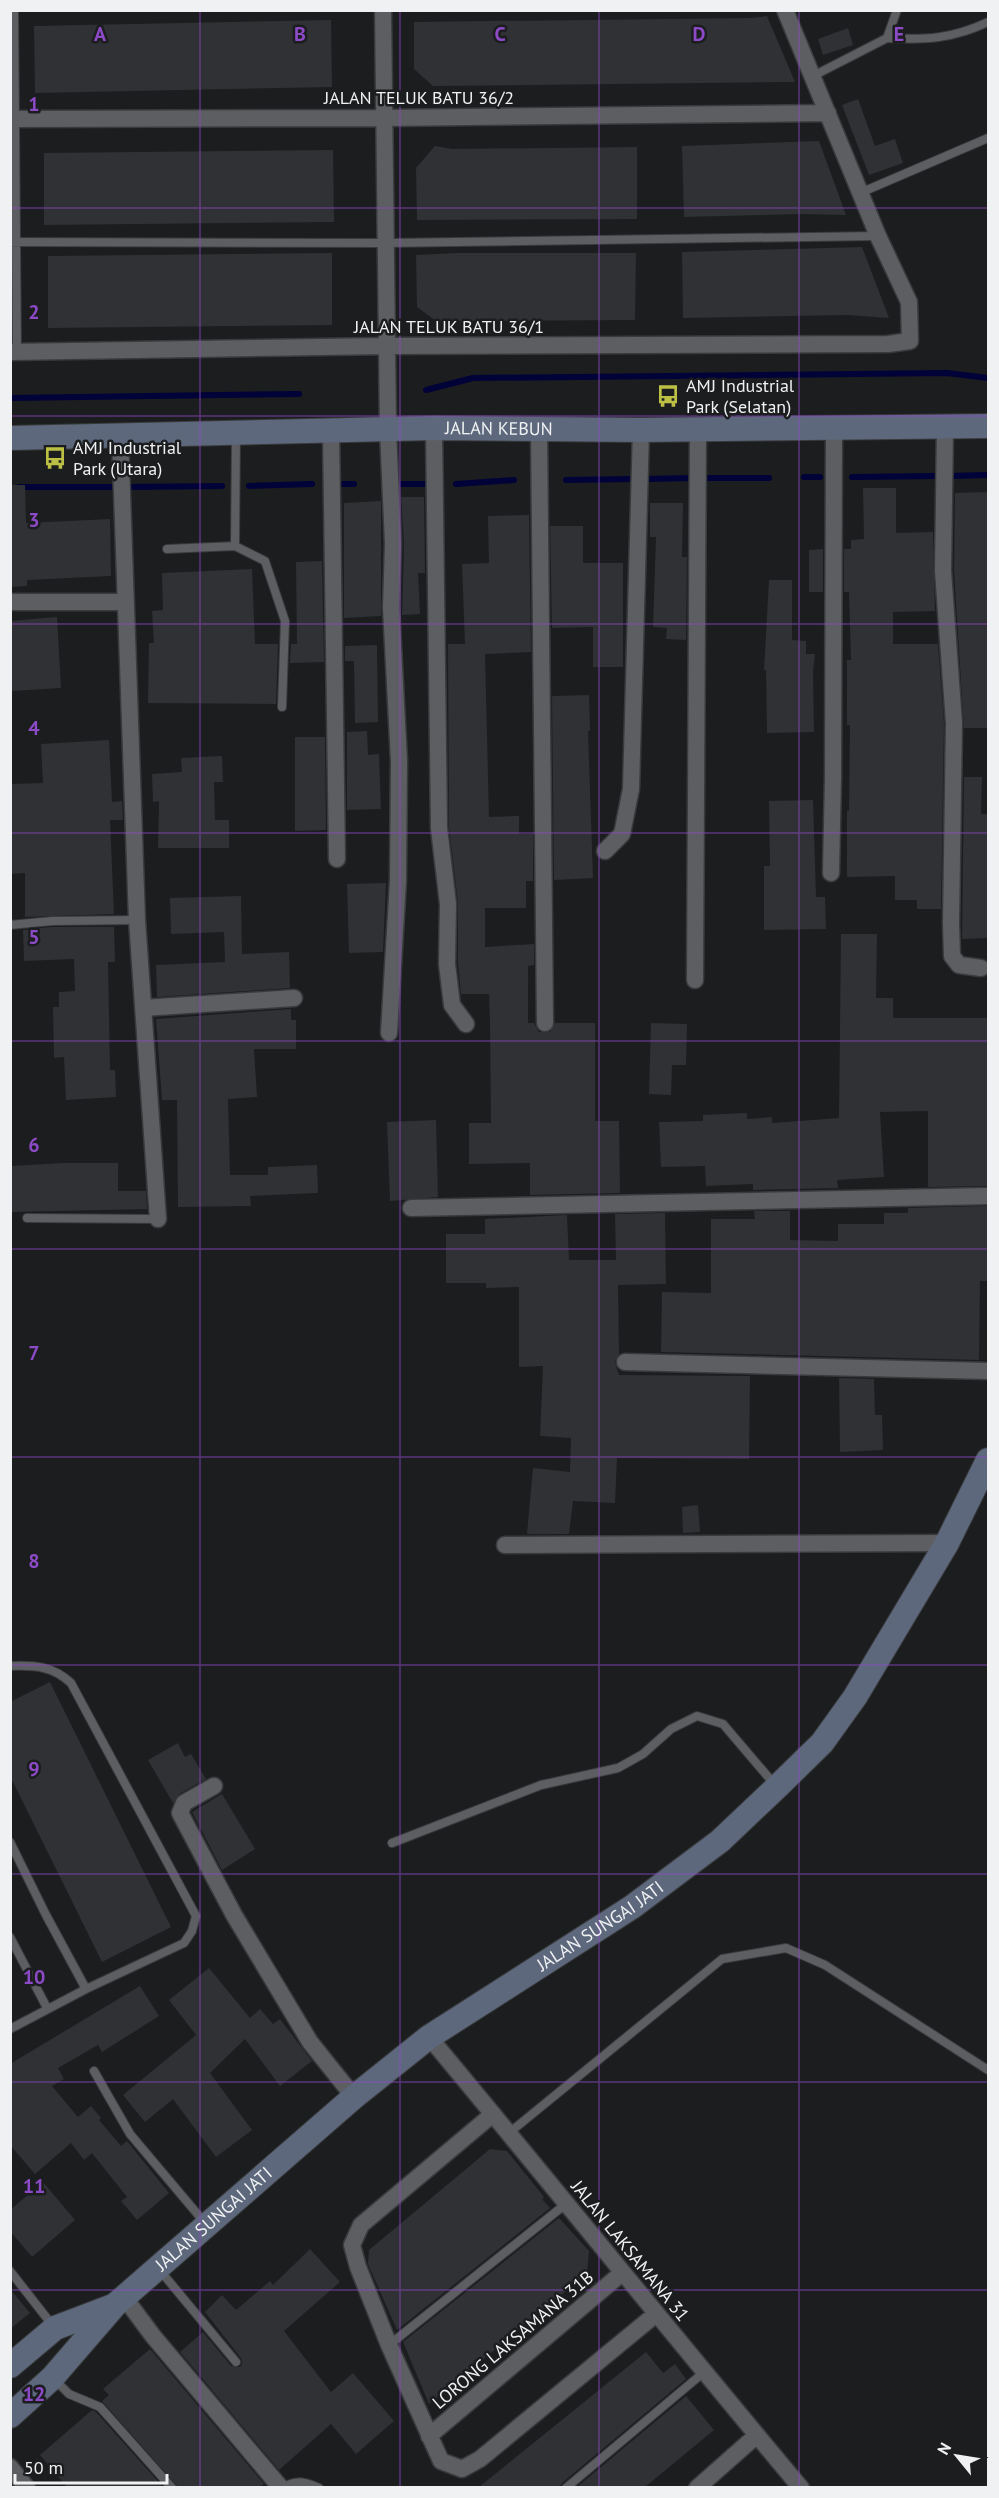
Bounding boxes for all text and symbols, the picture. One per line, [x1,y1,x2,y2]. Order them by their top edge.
text: A [94,21,107,47]
text: B [294,21,306,47]
text: C [494,21,506,47]
text: D [693,21,706,47]
text: E [894,21,904,47]
street label: JALAN TELUK BATU 36/2 [323,86,514,109]
text: 1 [28,91,40,117]
text: 2 [28,299,40,325]
street label: JALAN TELUK BATU 36/1 [353,315,544,338]
place label: AMJ Industrial Park (Selatan) [686,374,795,418]
bus stop icon: AMJ Industrial Park (Selatan) [655,383,681,409]
street label: JALAN KEBUN [444,416,553,440]
place label: AMJ Industrial Park (Utara) [73,436,182,480]
bus stop icon: AMJ Industrial Park (Utara) [42,445,68,471]
text: 3 [28,507,40,533]
text: 4 [28,715,40,741]
text: 5 [28,924,40,950]
text: 6 [28,1132,40,1158]
text: 7 [28,1340,40,1366]
text: 8 [28,1548,40,1574]
text: 9 [28,1756,40,1782]
street label: JALAN SUNGAI JATI [531,1875,668,1977]
text: 10 [23,1964,45,1990]
street label: JALAN SUNGAI JATI [149,2162,277,2276]
text: 11 [23,2173,45,2199]
street label: JALAN LAKSAMANA 31 [566,2175,694,2326]
street label: LORONG LAKSAMANA 31B [427,2265,598,2414]
text: 12 [23,2381,45,2407]
north arrow [927,2426,987,2486]
text: N [933,2439,955,2458]
scale bar [15,2447,166,2485]
text: 50 m [24,2456,63,2479]

